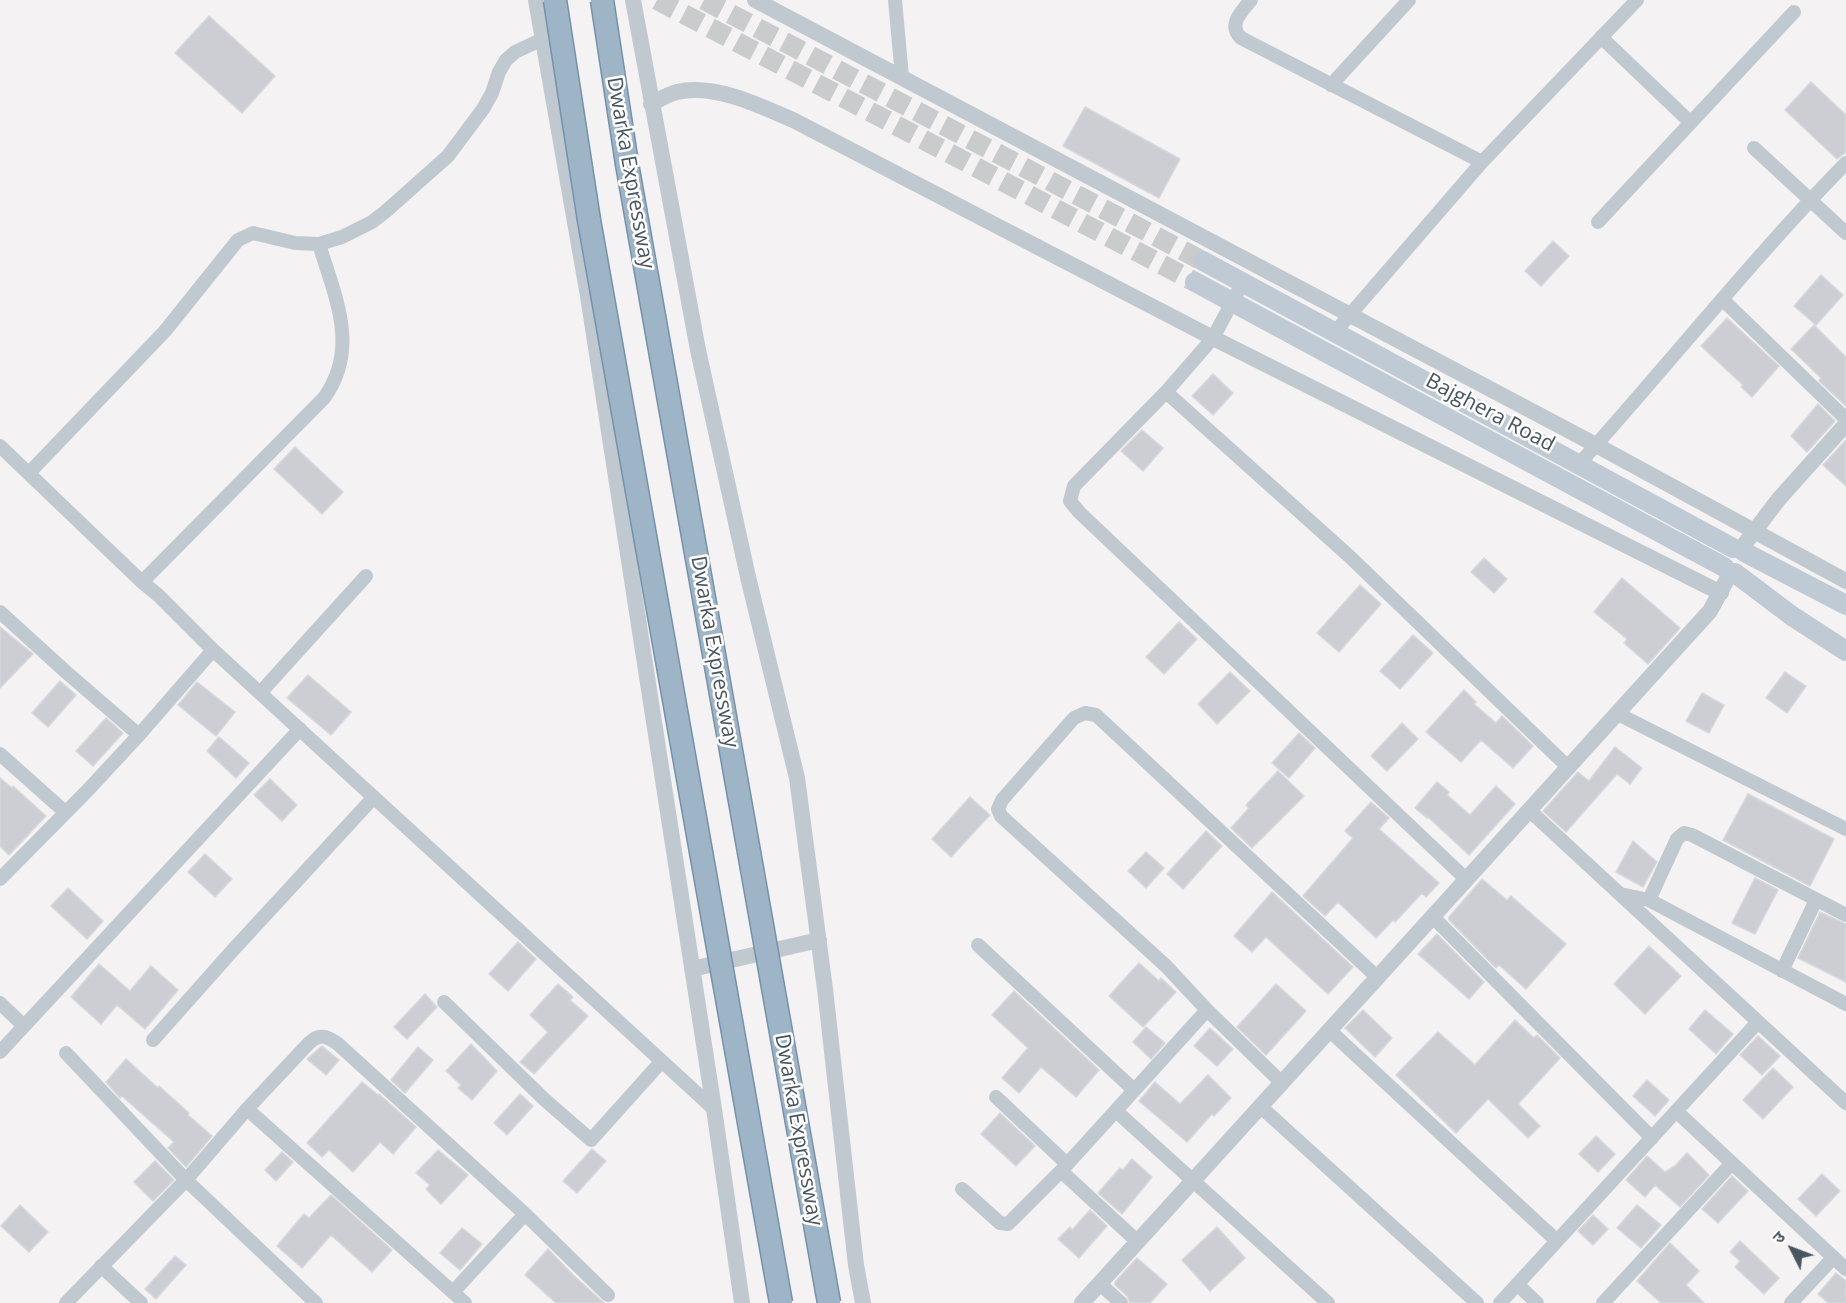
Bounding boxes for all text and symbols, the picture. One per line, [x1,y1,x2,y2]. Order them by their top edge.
street label: Dwarka Expressway [601,75,659,271]
street label: Bajghera Road [1421,368,1559,458]
street label: Dwarka Expressway [685,554,743,750]
street label: Dwarka Expressway [769,1032,827,1228]
north arrow [1762,1219,1822,1279]
text: उ [1767,1226,1790,1248]

